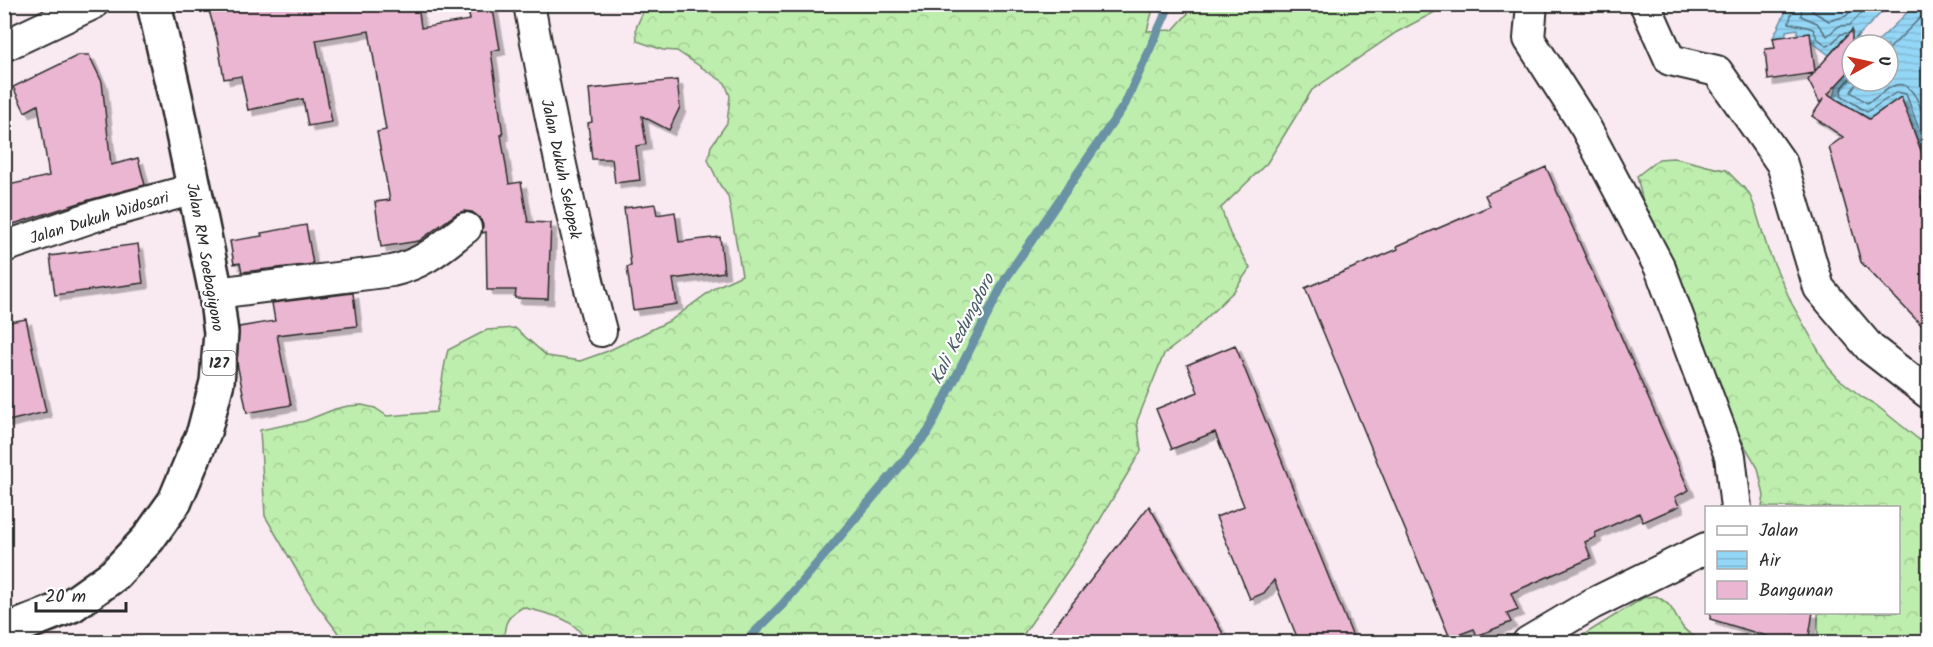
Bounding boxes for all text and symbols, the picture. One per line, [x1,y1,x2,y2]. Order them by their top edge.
north arrow [1840,33,1900,93]
text: U [1870,55,1896,68]
street label: Jalan Dukuh Sekopek [534,97,588,242]
street label: Jalan RM Soebagiyono [179,181,230,334]
street label: Jalan Dukuh Widosari [27,185,173,252]
water label: Kali Kedungdoro [923,268,1005,390]
road number: 127 [202,351,236,375]
legend [1705,506,1900,614]
text: Jalan [1759,517,1798,546]
text: Air [1759,547,1781,576]
scale bar [36,575,126,613]
text: Bangunan [1759,577,1833,606]
text: 20 m [45,583,86,612]

